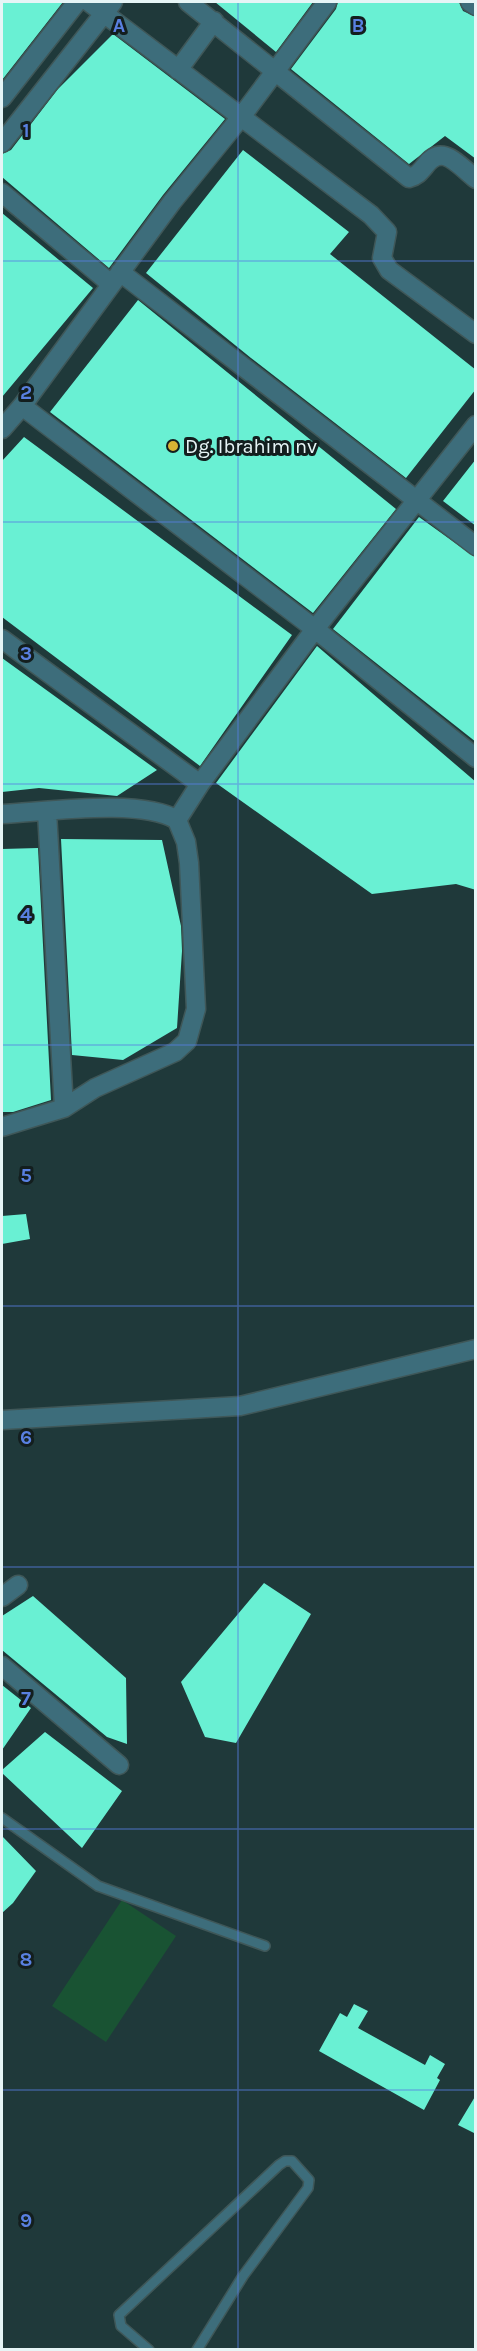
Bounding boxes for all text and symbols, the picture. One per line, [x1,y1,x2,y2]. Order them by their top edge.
text: A [113,14,126,37]
text: B [352,14,364,37]
text: 1 [22,119,30,142]
text: 2 [20,381,32,404]
place label: Dg. Ibrahim nv [185,435,317,458]
marker: Dg. Ibrahim nv [166,439,180,453]
text: 3 [20,642,32,665]
text: 4 [20,903,32,926]
text: 5 [20,1164,32,1187]
text: 6 [20,1426,32,1449]
text: 7 [21,1687,31,1710]
text: 8 [20,1948,32,1971]
text: 9 [20,2209,32,2232]

